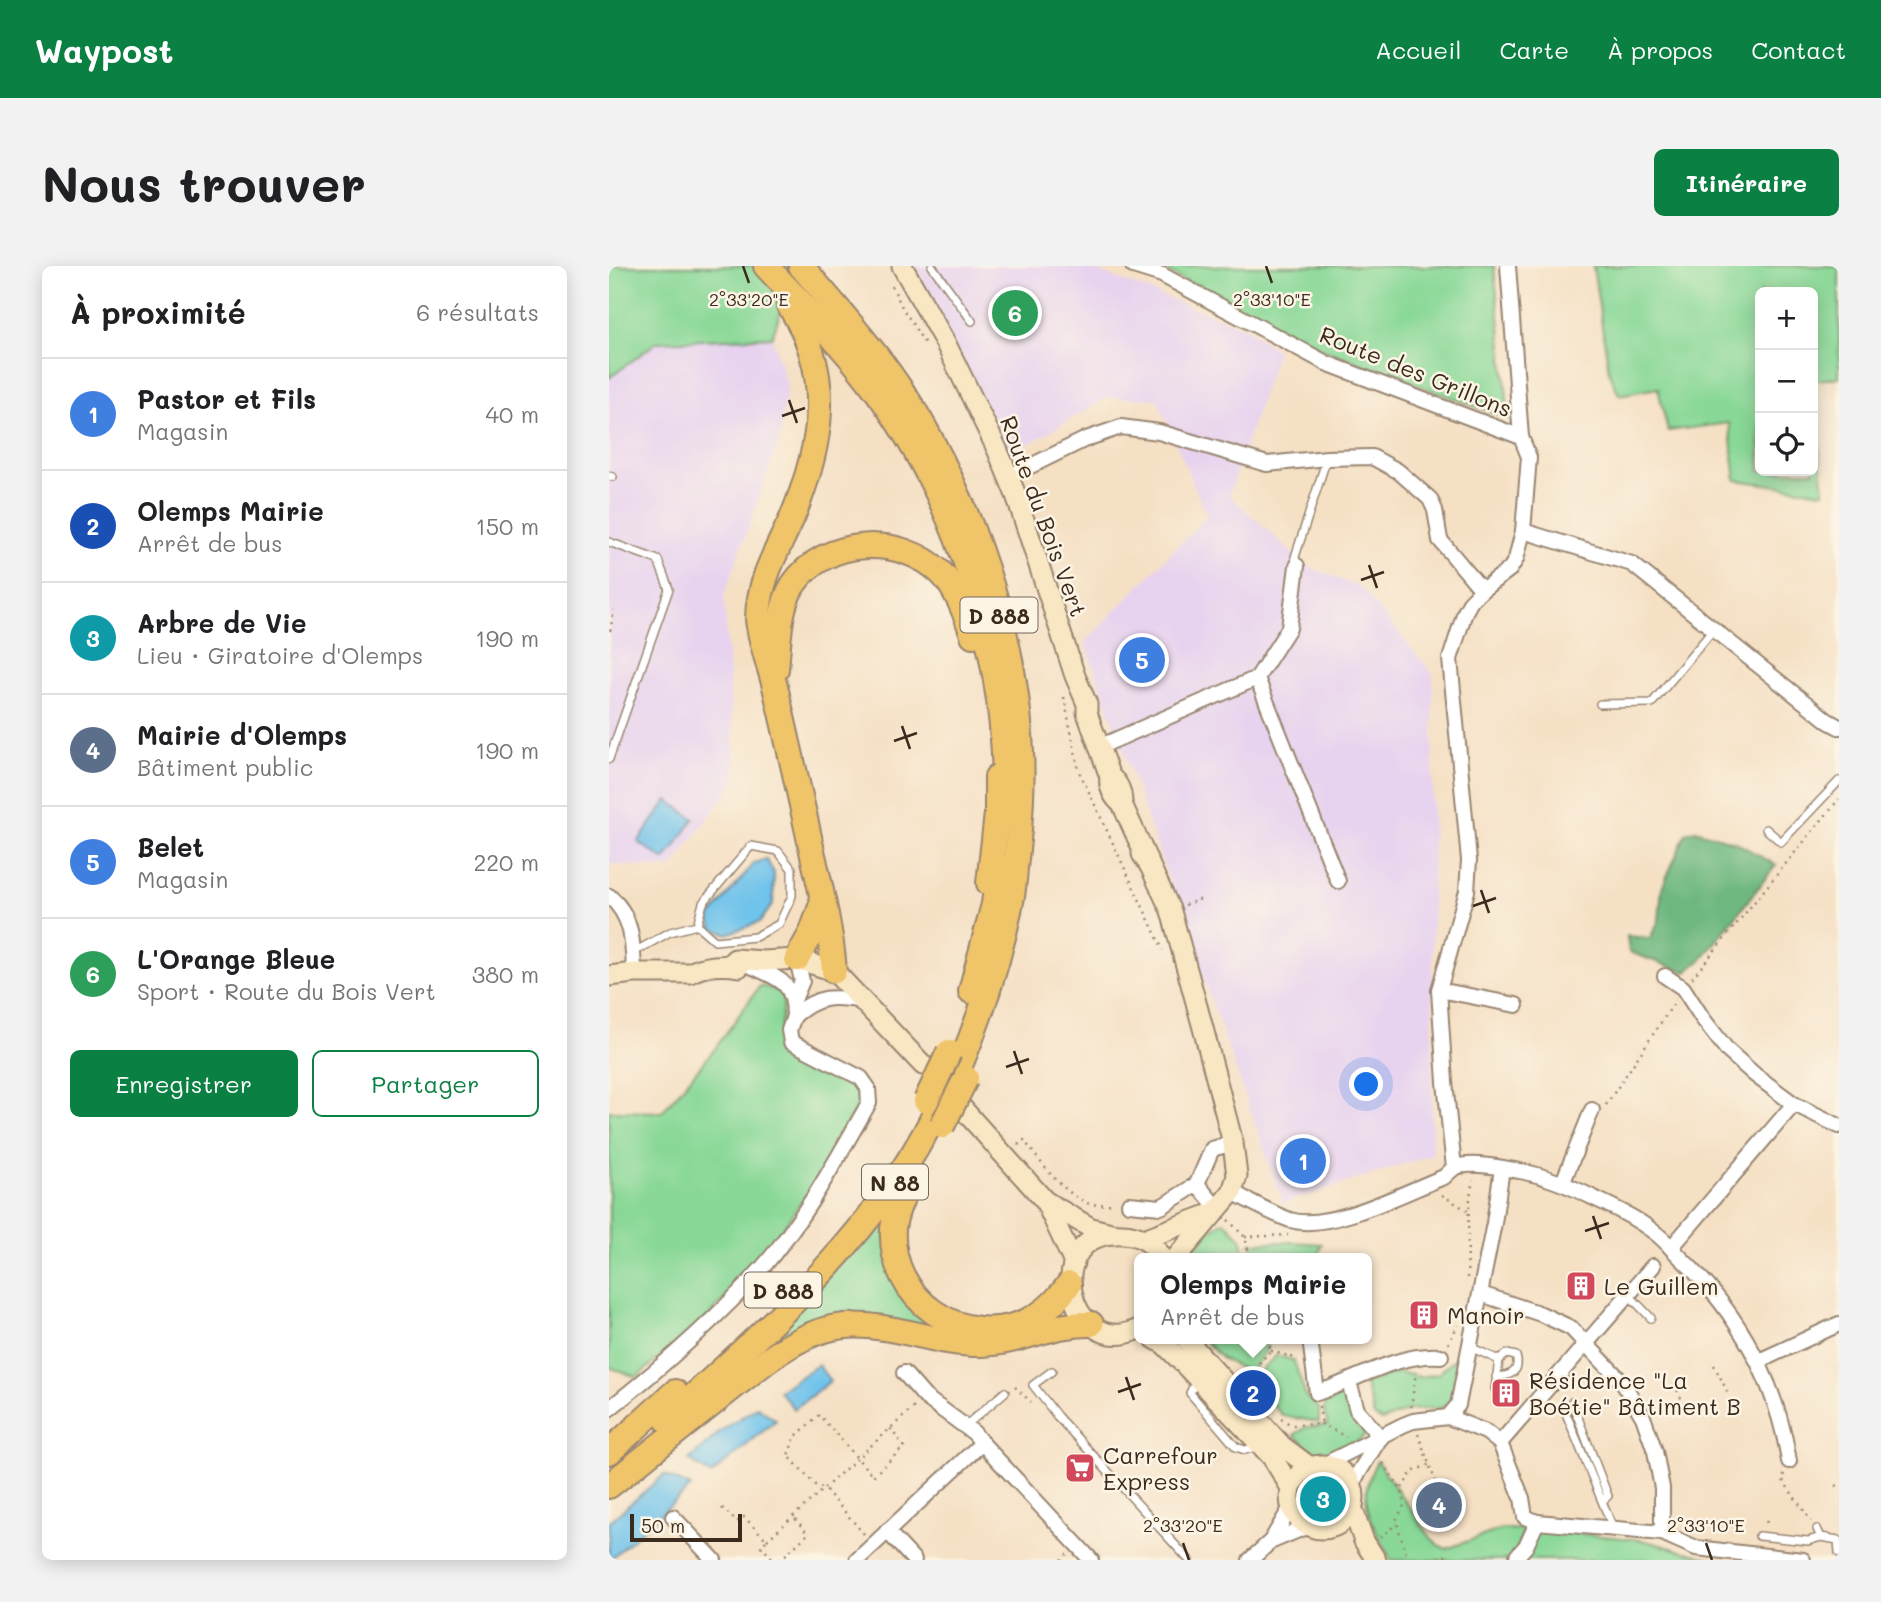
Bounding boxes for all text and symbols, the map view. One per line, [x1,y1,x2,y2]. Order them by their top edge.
text: Waypost [35,28,173,71]
text: Accueil [1375,34,1461,65]
text: Carte [1499,34,1569,65]
text: À propos [1607,34,1713,65]
text: Contact [1751,34,1846,65]
button: Itinéraire [1654,149,1839,216]
text: Nous trouver [42,151,366,214]
text: 2°33'20"E [709,287,789,311]
pin: 6 [992,287,1038,339]
text: 2°33'10"E [1233,287,1311,311]
map controls [1755,287,1818,476]
button: + [1755,287,1818,350]
text: À proximité [70,292,246,332]
text: 6 résultats [416,297,539,327]
street label: Route des Grillons [1315,319,1517,423]
button: − [1755,350,1818,413]
text: Pastor et Fils [137,382,316,416]
text: 1 [88,399,98,429]
text: 40 m [486,399,539,429]
street label: Route du Bois Vert [994,412,1094,620]
button: locate [1755,413,1818,476]
text: Magasin [137,416,228,446]
text: Olemps Mairie [137,494,324,528]
text: 2 [87,511,99,541]
text: 150 m [475,511,539,541]
text: Arrêt de bus [137,528,282,558]
road number: D 888 [961,598,1037,632]
text: Arbre de Vie [137,606,306,640]
text: 3 [86,623,100,653]
text: 190 m [475,623,539,653]
pin: 5 [1119,634,1165,686]
text: Lieu · Giratoire d'Olemps [137,640,423,670]
text: Mairie d'Olemps [137,718,347,752]
text: 4 [86,735,100,765]
text: 190 m [475,735,539,765]
text: Bâtiment public [137,752,313,782]
text: Belet [137,830,204,864]
text: 5 [86,847,100,877]
text: 220 m [473,847,539,877]
text: Magasin [137,864,228,894]
text: L'Orange Bleue [137,942,335,976]
text: 6 [86,959,100,989]
text: 380 m [472,959,539,989]
text: Sport · Route du Bois Vert [137,976,436,1006]
button: Enregistrer [70,1050,298,1117]
button: Partager [312,1050,539,1117]
your location [1349,1067,1383,1101]
pin: 1 [1280,1135,1326,1187]
road number: N 88 [862,1164,928,1200]
popup [1134,1253,1372,1344]
text: Olemps Mairie [1160,1267,1346,1301]
building icon: Le Guillem [1564,1269,1598,1303]
place label: Le Guillem [1604,1271,1718,1301]
road number: D 888 [745,1272,821,1308]
building icon: Manoir [1407,1298,1441,1332]
place label: Manoir [1447,1300,1525,1330]
text: Arrêt de bus [1160,1301,1305,1331]
place label: Résidence "La Boétie" Bâtiment B [1529,1365,1741,1421]
pin: 2 [1230,1367,1276,1419]
building icon: Résidence "La Boétie" Bâtiment B [1489,1376,1523,1410]
place label: Carrefour Express [1103,1440,1218,1496]
supermarket icon: Carrefour Express [1063,1451,1097,1485]
pin: 3 [1300,1473,1346,1525]
pin: 4 [1416,1479,1462,1531]
scale bar [630,1511,742,1543]
text: 50 m [641,1513,685,1538]
text: 2°33'20"E [1143,1513,1223,1537]
text: 2°33'10"E [1667,1513,1745,1537]

